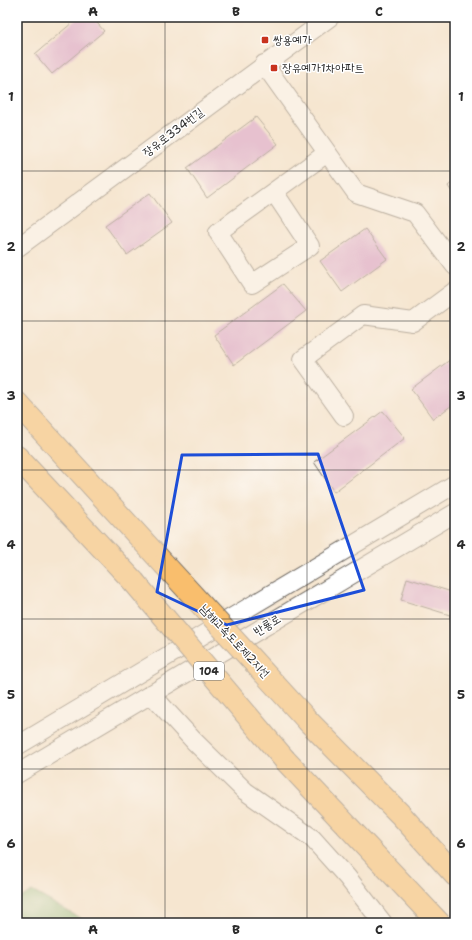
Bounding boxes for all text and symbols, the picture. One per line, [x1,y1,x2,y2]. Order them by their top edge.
text: A [88,3,98,20]
text: B [232,3,240,20]
text: C [375,3,383,20]
place label: 쌍용예가 [273,32,312,48]
marker: 쌍용예가 [260,35,270,45]
place label: 장유예가1차아파트 [282,60,364,76]
marker: 장유예가1차아파트 [269,63,279,73]
text: 1 [8,88,14,105]
text: 1 [458,88,464,105]
street label: 장유로334번길 [139,104,207,160]
text: 2 [6,238,16,255]
text: 2 [456,238,466,255]
text: 3 [6,387,16,404]
text: 3 [456,387,466,404]
text: 4 [6,536,16,553]
text: 4 [456,536,466,553]
street label: 남해고속도로제2지선 [197,601,273,681]
street label: 반룡로 [250,611,284,639]
road number: 104 [194,662,224,680]
text: 5 [7,686,15,703]
text: 5 [457,686,465,703]
text: 6 [6,835,16,852]
text: 6 [456,835,466,852]
text: A [88,921,98,938]
text: B [232,921,240,938]
text: C [375,921,383,938]

